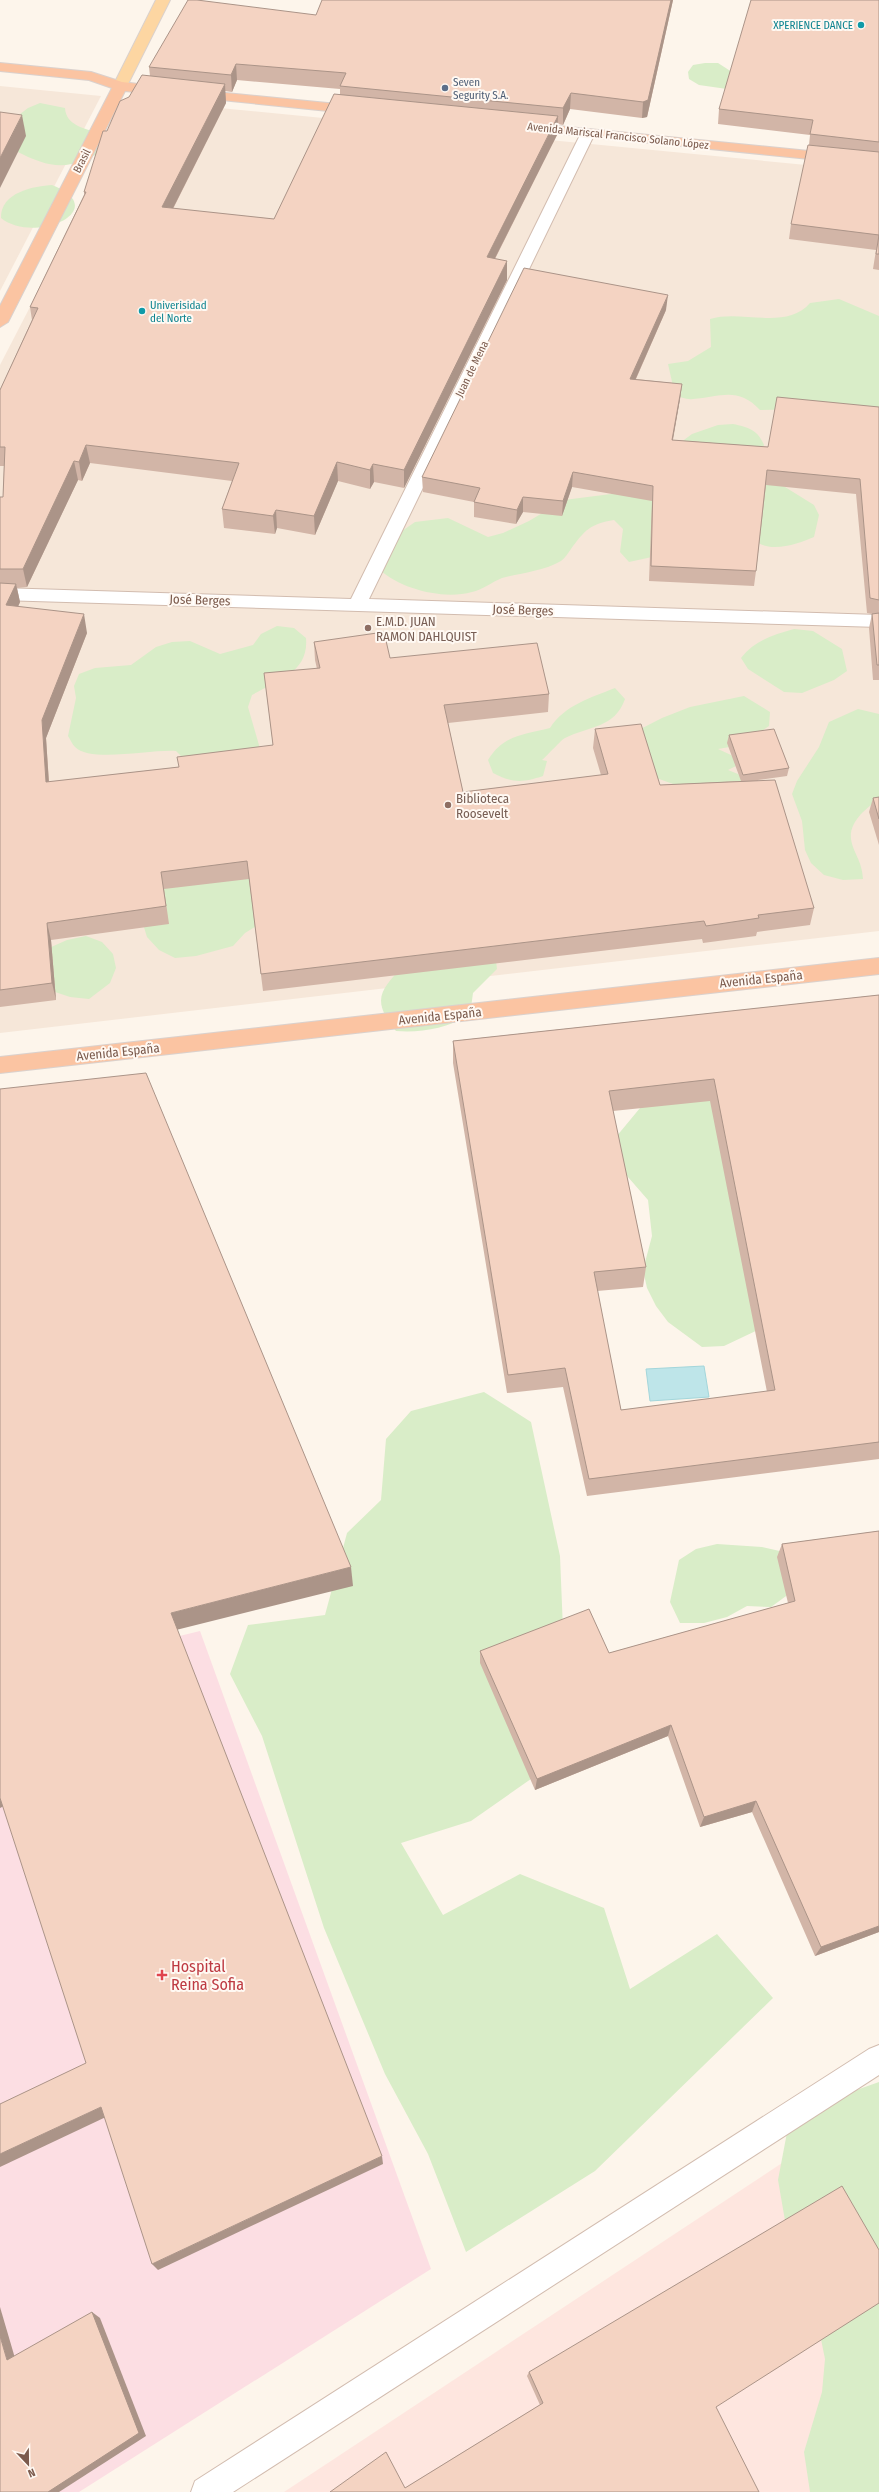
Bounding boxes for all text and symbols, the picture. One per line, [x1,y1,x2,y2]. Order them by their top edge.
place label: XPERIENCE DANCE [773,19,853,32]
marker: XPERIENCE DANCE [856,20,866,30]
place label: Seven Segurity S.A. [453,76,508,102]
marker: Seven Segurity S.A. [440,83,450,93]
street label: Avenida Mariscal Francisco Solano López [527,120,710,152]
street label: Brasil [70,147,94,175]
place label: Univerisidad del Norte [150,299,207,325]
marker: Univerisidad del Norte [137,306,147,316]
street label: Juan de Mena [453,339,491,399]
street label: José Berges [169,591,231,609]
street label: José Berges [492,601,554,619]
place label: E.M.D. JUAN RAMON DAHLQUIST [376,614,477,644]
marker: E.M.D. JUAN RAMON DAHLQUIST [363,623,373,633]
place label: Biblioteca Roosevelt [456,791,509,821]
marker: Biblioteca Roosevelt [443,800,453,810]
street label: Avenida España [719,967,803,991]
street label: Avenida España [398,1004,482,1028]
street label: Avenida España [76,1040,160,1064]
place label: Hospital Reina Sofia [171,1957,244,1994]
marker: Hospital Reina Sofia [156,1969,168,1981]
north arrow [8,2444,48,2484]
text: N [26,2466,37,2480]

